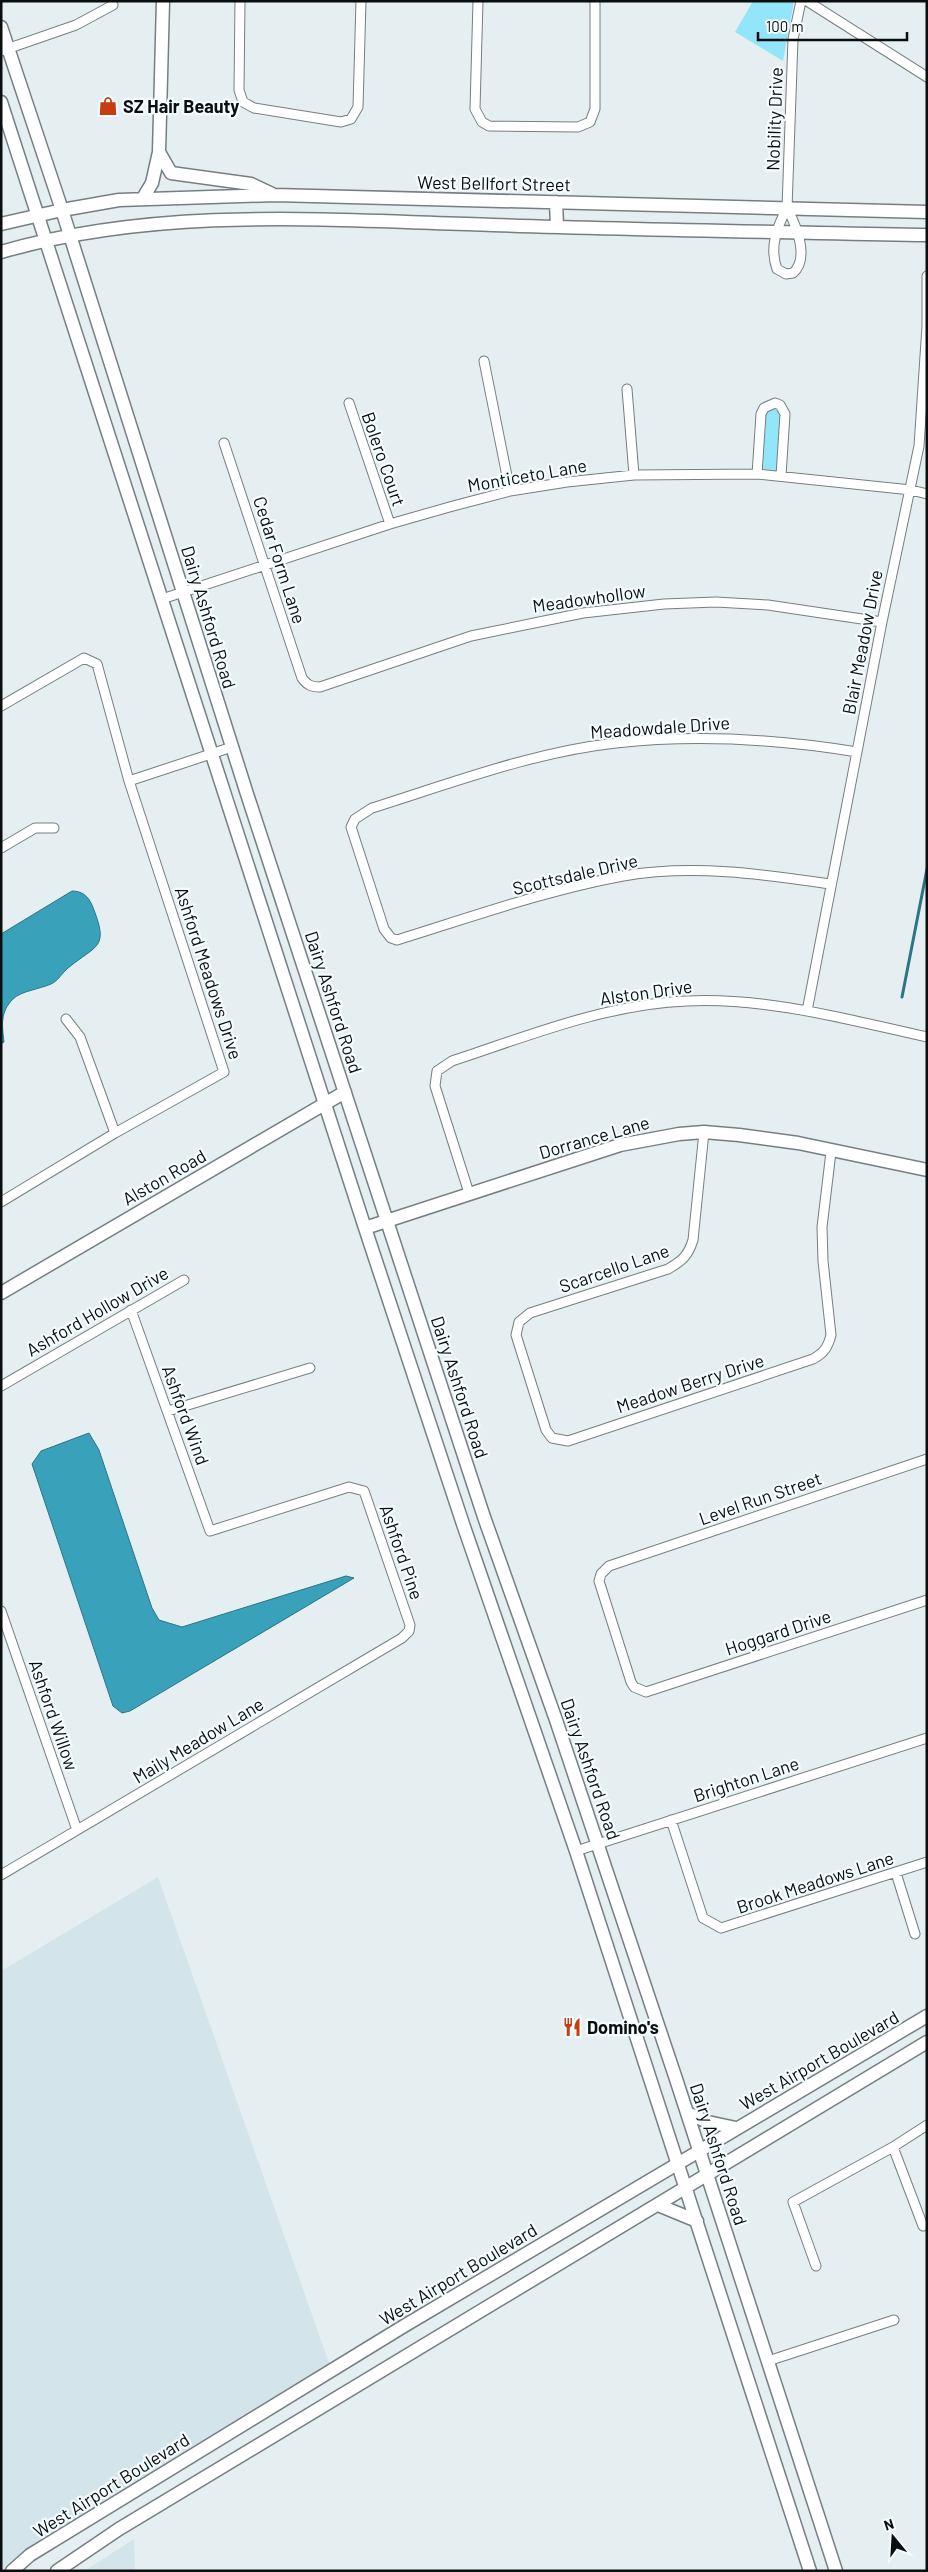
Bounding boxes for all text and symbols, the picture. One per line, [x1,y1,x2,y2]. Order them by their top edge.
scale bar [758,10,907,42]
text: 100 m [766,17,804,35]
street label: Nobility Drive [761,67,787,171]
shop icon: SZ Hair Beauty [97,95,119,117]
place label: SZ Hair Beauty [123,95,239,117]
street label: West Bellfort Street [417,171,571,195]
street label: Bolero Court [358,409,410,509]
street label: Monticeto Lane [466,454,588,496]
street label: Cedar Form Lane [249,494,311,626]
street label: Dairy Ashford Road [177,543,241,691]
street label: Blair Meadow Drive [837,568,887,716]
street label: Meadowhollow [531,579,647,617]
street label: Meadowdale Drive [589,711,731,743]
street label: Scottsdale Drive [510,849,640,899]
street label: Ashford Meadows Drive [171,884,247,1062]
street label: Dairy Ashford Road [301,928,367,1076]
street label: Alston Drive [598,975,694,1009]
street label: Dorrance Lane [536,1111,652,1163]
street label: Alston Road [118,1144,210,1210]
street label: Scarcello Lane [556,1239,672,1297]
street label: Ashford Hollow Drive [22,1261,172,1361]
street label: Dairy Ashford Road [427,1313,493,1461]
street label: Meadow Berry Drive [613,1349,767,1417]
street label: Ashford Wind [158,1362,214,1468]
street label: Level Run Street [696,1467,824,1529]
street label: Ashford Pine [375,1502,429,1602]
street label: Hoggard Drive [722,1605,834,1659]
street label: Ashford Willow [25,1657,83,1773]
street label: Maily Meadow Lane [129,1692,267,1788]
street label: Dairy Ashford Road [556,1695,626,1843]
street label: Brighton Lane [690,1752,802,1806]
street label: Brook Meadows Lane [734,1846,896,1918]
street label: West Airport Boulevard [736,2006,902,2114]
restaurant icon: Domino's [561,2016,583,2038]
place label: Domino's [587,2016,659,2038]
street label: Dairy Ashford Road [686,2080,752,2228]
street label: West Airport Boulevard [375,2218,541,2330]
street label: West Airport Boulevard [29,2428,193,2542]
north arrow [868,2512,918,2562]
text: N [882,2515,896,2534]

